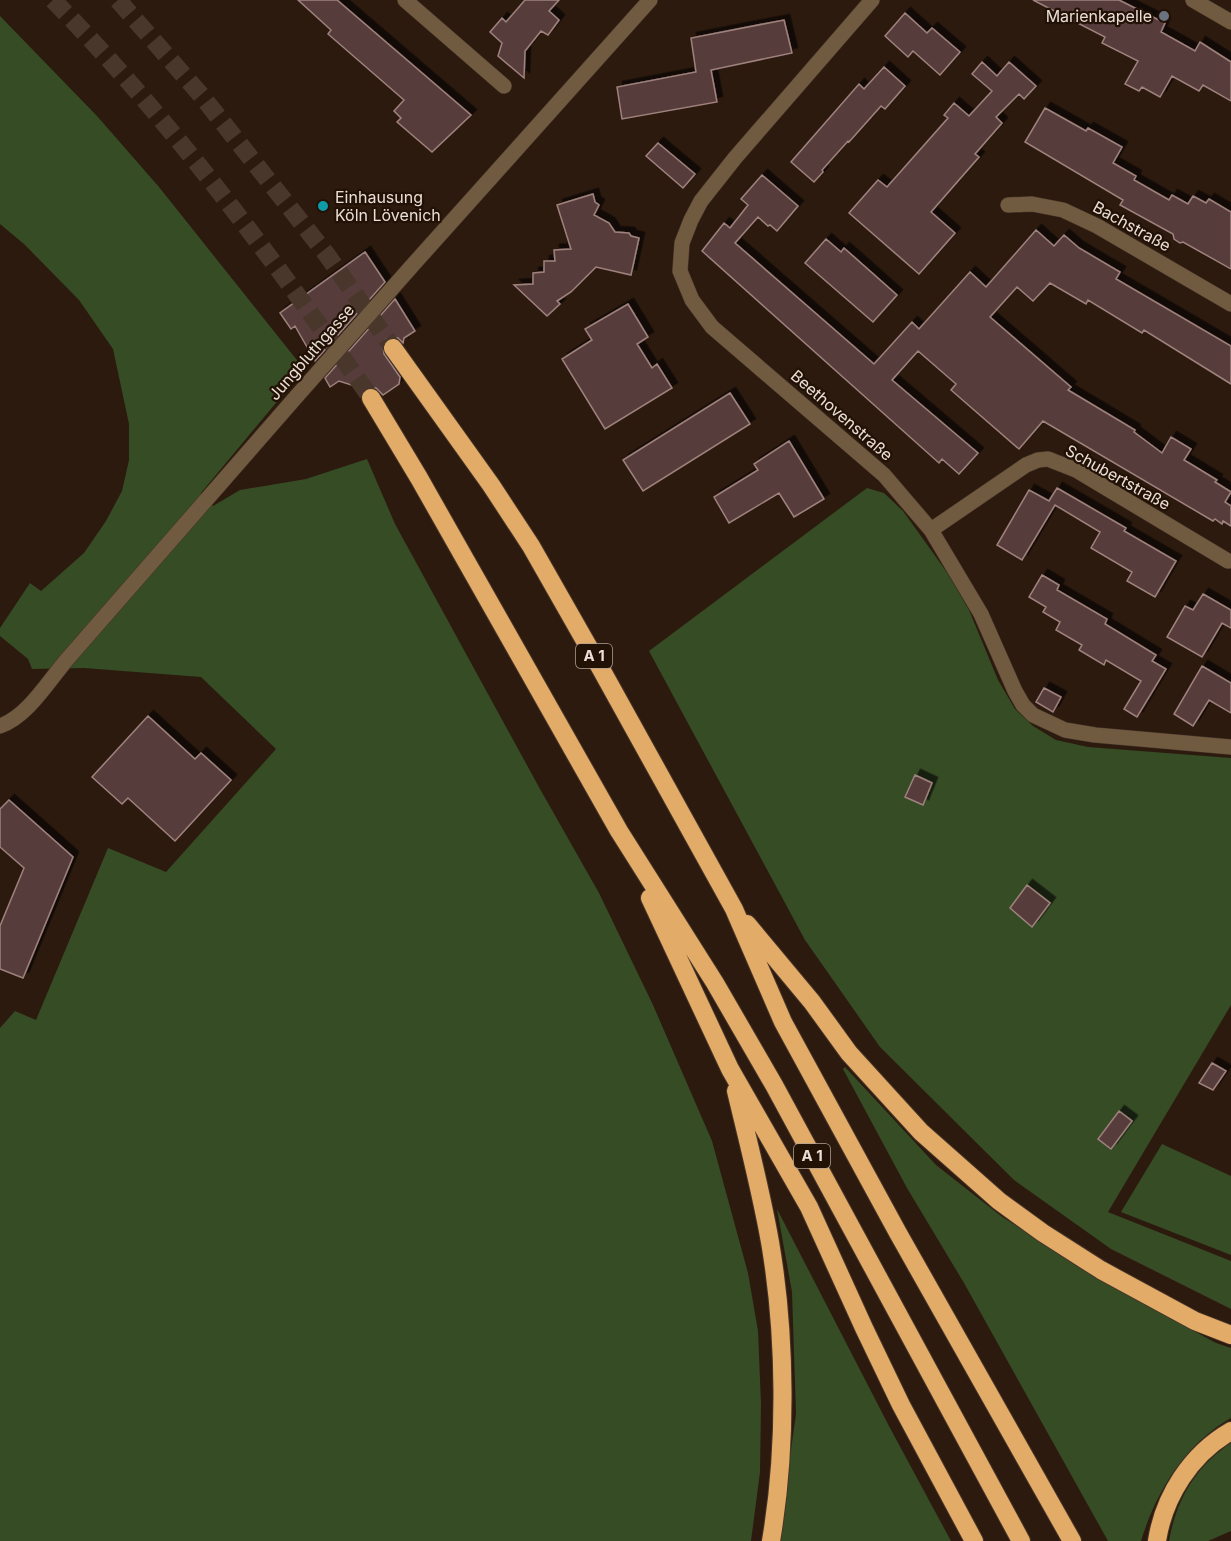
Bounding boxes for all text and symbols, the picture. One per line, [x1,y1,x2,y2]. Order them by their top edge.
place label: Marienkapelle [1046,6,1152,26]
marker: Marienkapelle [1157,9,1171,23]
place label: Einhausung Köln Lövenich [335,187,441,225]
street label: Bachstraße [1090,196,1174,256]
marker: Einhausung Köln Lövenich [316,199,330,213]
street label: Jungbluthgasse [264,300,358,404]
street label: Beethovenstraße [787,365,897,465]
street label: Schubertstraße [1062,440,1174,514]
road number: A 1 [576,644,612,668]
road number: A 1 [794,1144,830,1168]

